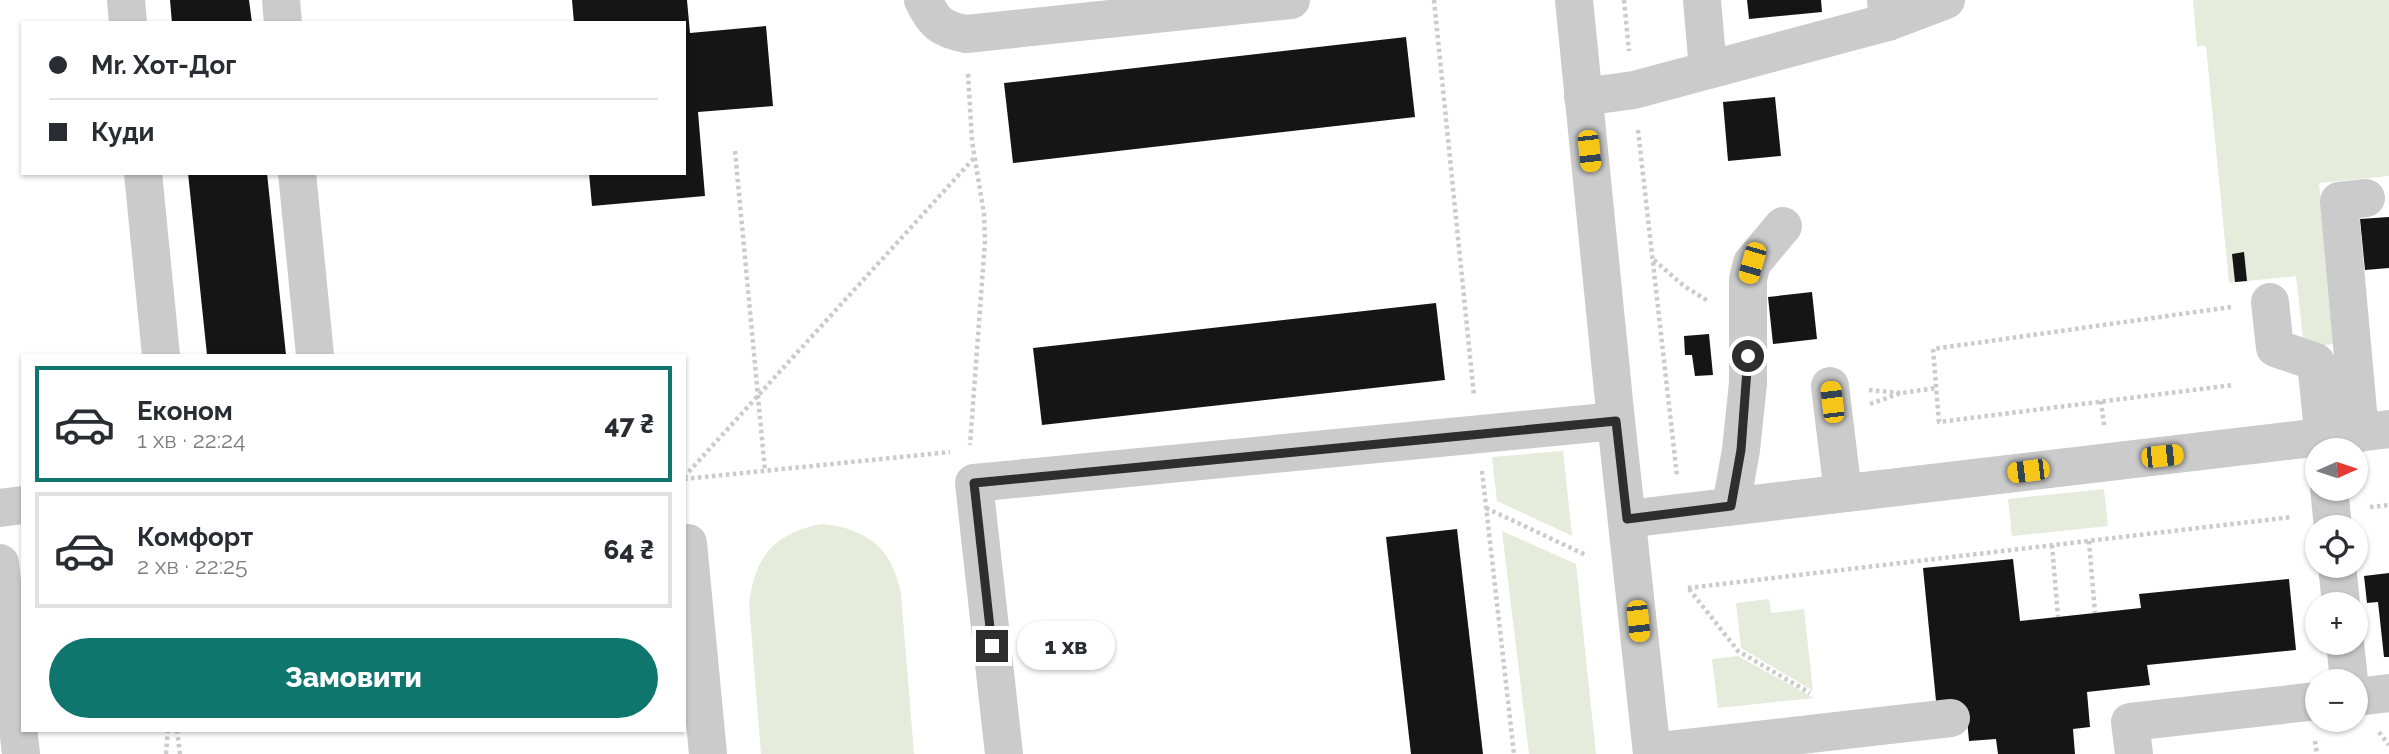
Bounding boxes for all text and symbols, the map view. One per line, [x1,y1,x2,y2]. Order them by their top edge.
text: Mr. Хот-Дог [91,50,236,80]
text: Куди [91,117,155,147]
car [1577,129,1602,173]
car [1737,240,1768,286]
route start [1732,340,1764,372]
car [1820,380,1845,424]
icon: car [53,393,116,456]
text: Економ [137,396,233,426]
text: 47 ₴ [604,409,654,439]
text: 1 хв · 22:24 [137,426,246,453]
north arrow [2305,438,2368,500]
map controls [2305,438,2368,732]
car [2141,443,2184,469]
car [2006,458,2051,484]
button: locate [2305,515,2368,578]
icon: car [53,519,116,582]
text: Комфорт [137,522,253,552]
text: 64 ₴ [604,535,654,565]
text: 2 хв · 22:25 [137,552,248,579]
button: + [2305,592,2368,655]
car [1626,599,1651,643]
callout: 1 хв [1016,622,1114,670]
route end [976,630,1008,662]
text: 1 хв [1044,632,1088,659]
button: Замовити [49,638,658,718]
button: − [2305,669,2368,732]

